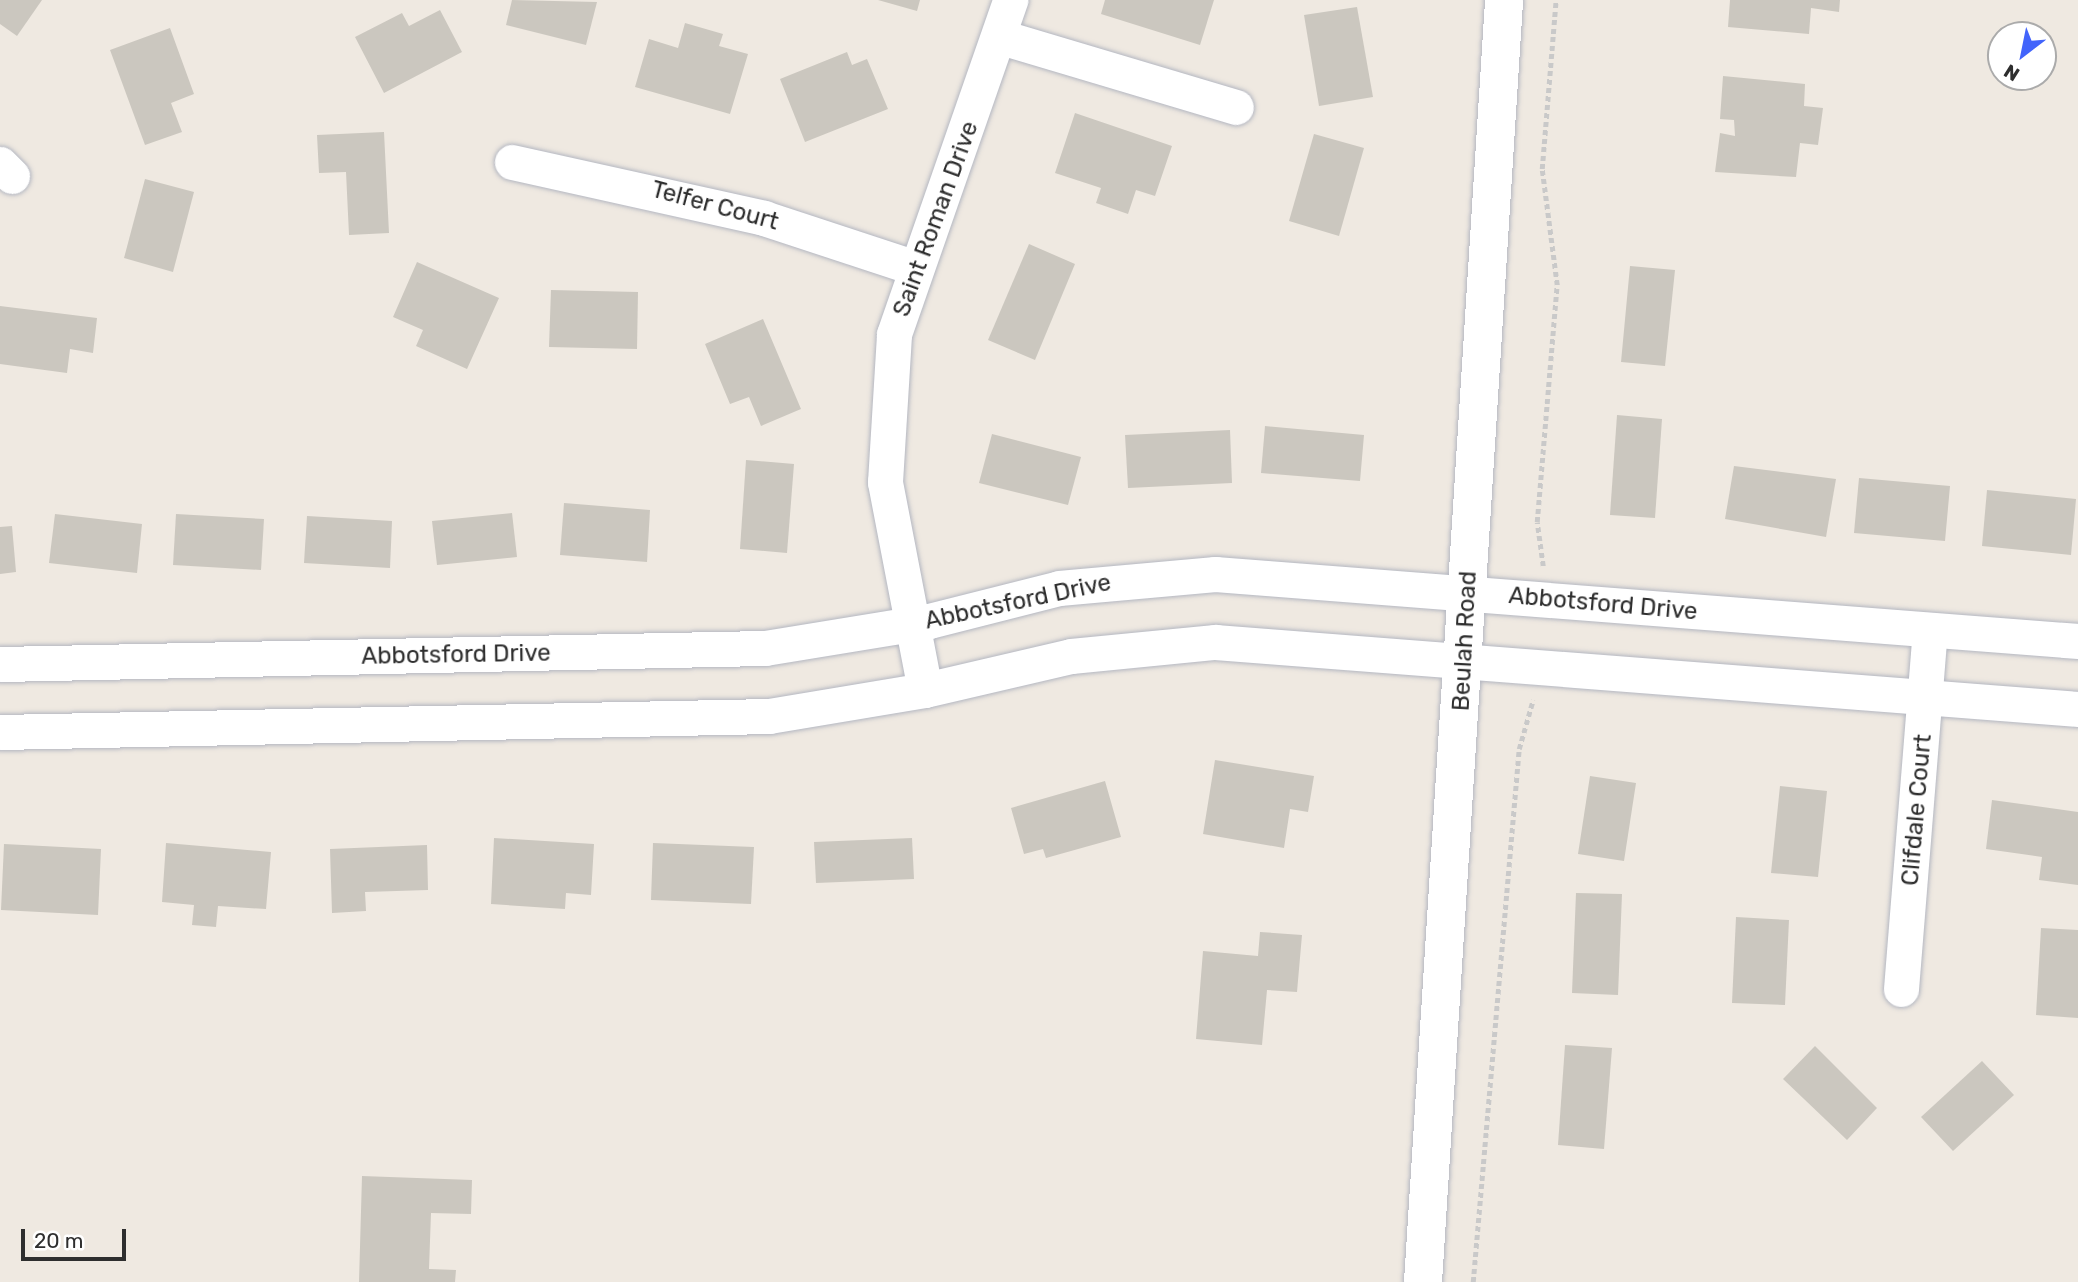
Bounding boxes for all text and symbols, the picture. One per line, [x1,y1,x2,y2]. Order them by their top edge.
north arrow [1987,21,2057,91]
text: N [2000,59,2024,86]
street label: Saint Roman Drive [887,117,985,321]
street label: Telfer Court [648,175,782,237]
street label: Abbotsford Drive [922,568,1114,636]
street label: Beulah Road [1447,570,1483,712]
street label: Abbotsford Drive [1507,581,1699,627]
street label: Abbotsford Drive [361,639,551,671]
street label: Clifdale Court [1896,733,1938,887]
scale bar [24,1216,130,1260]
text: 20 m [34,1228,83,1253]

